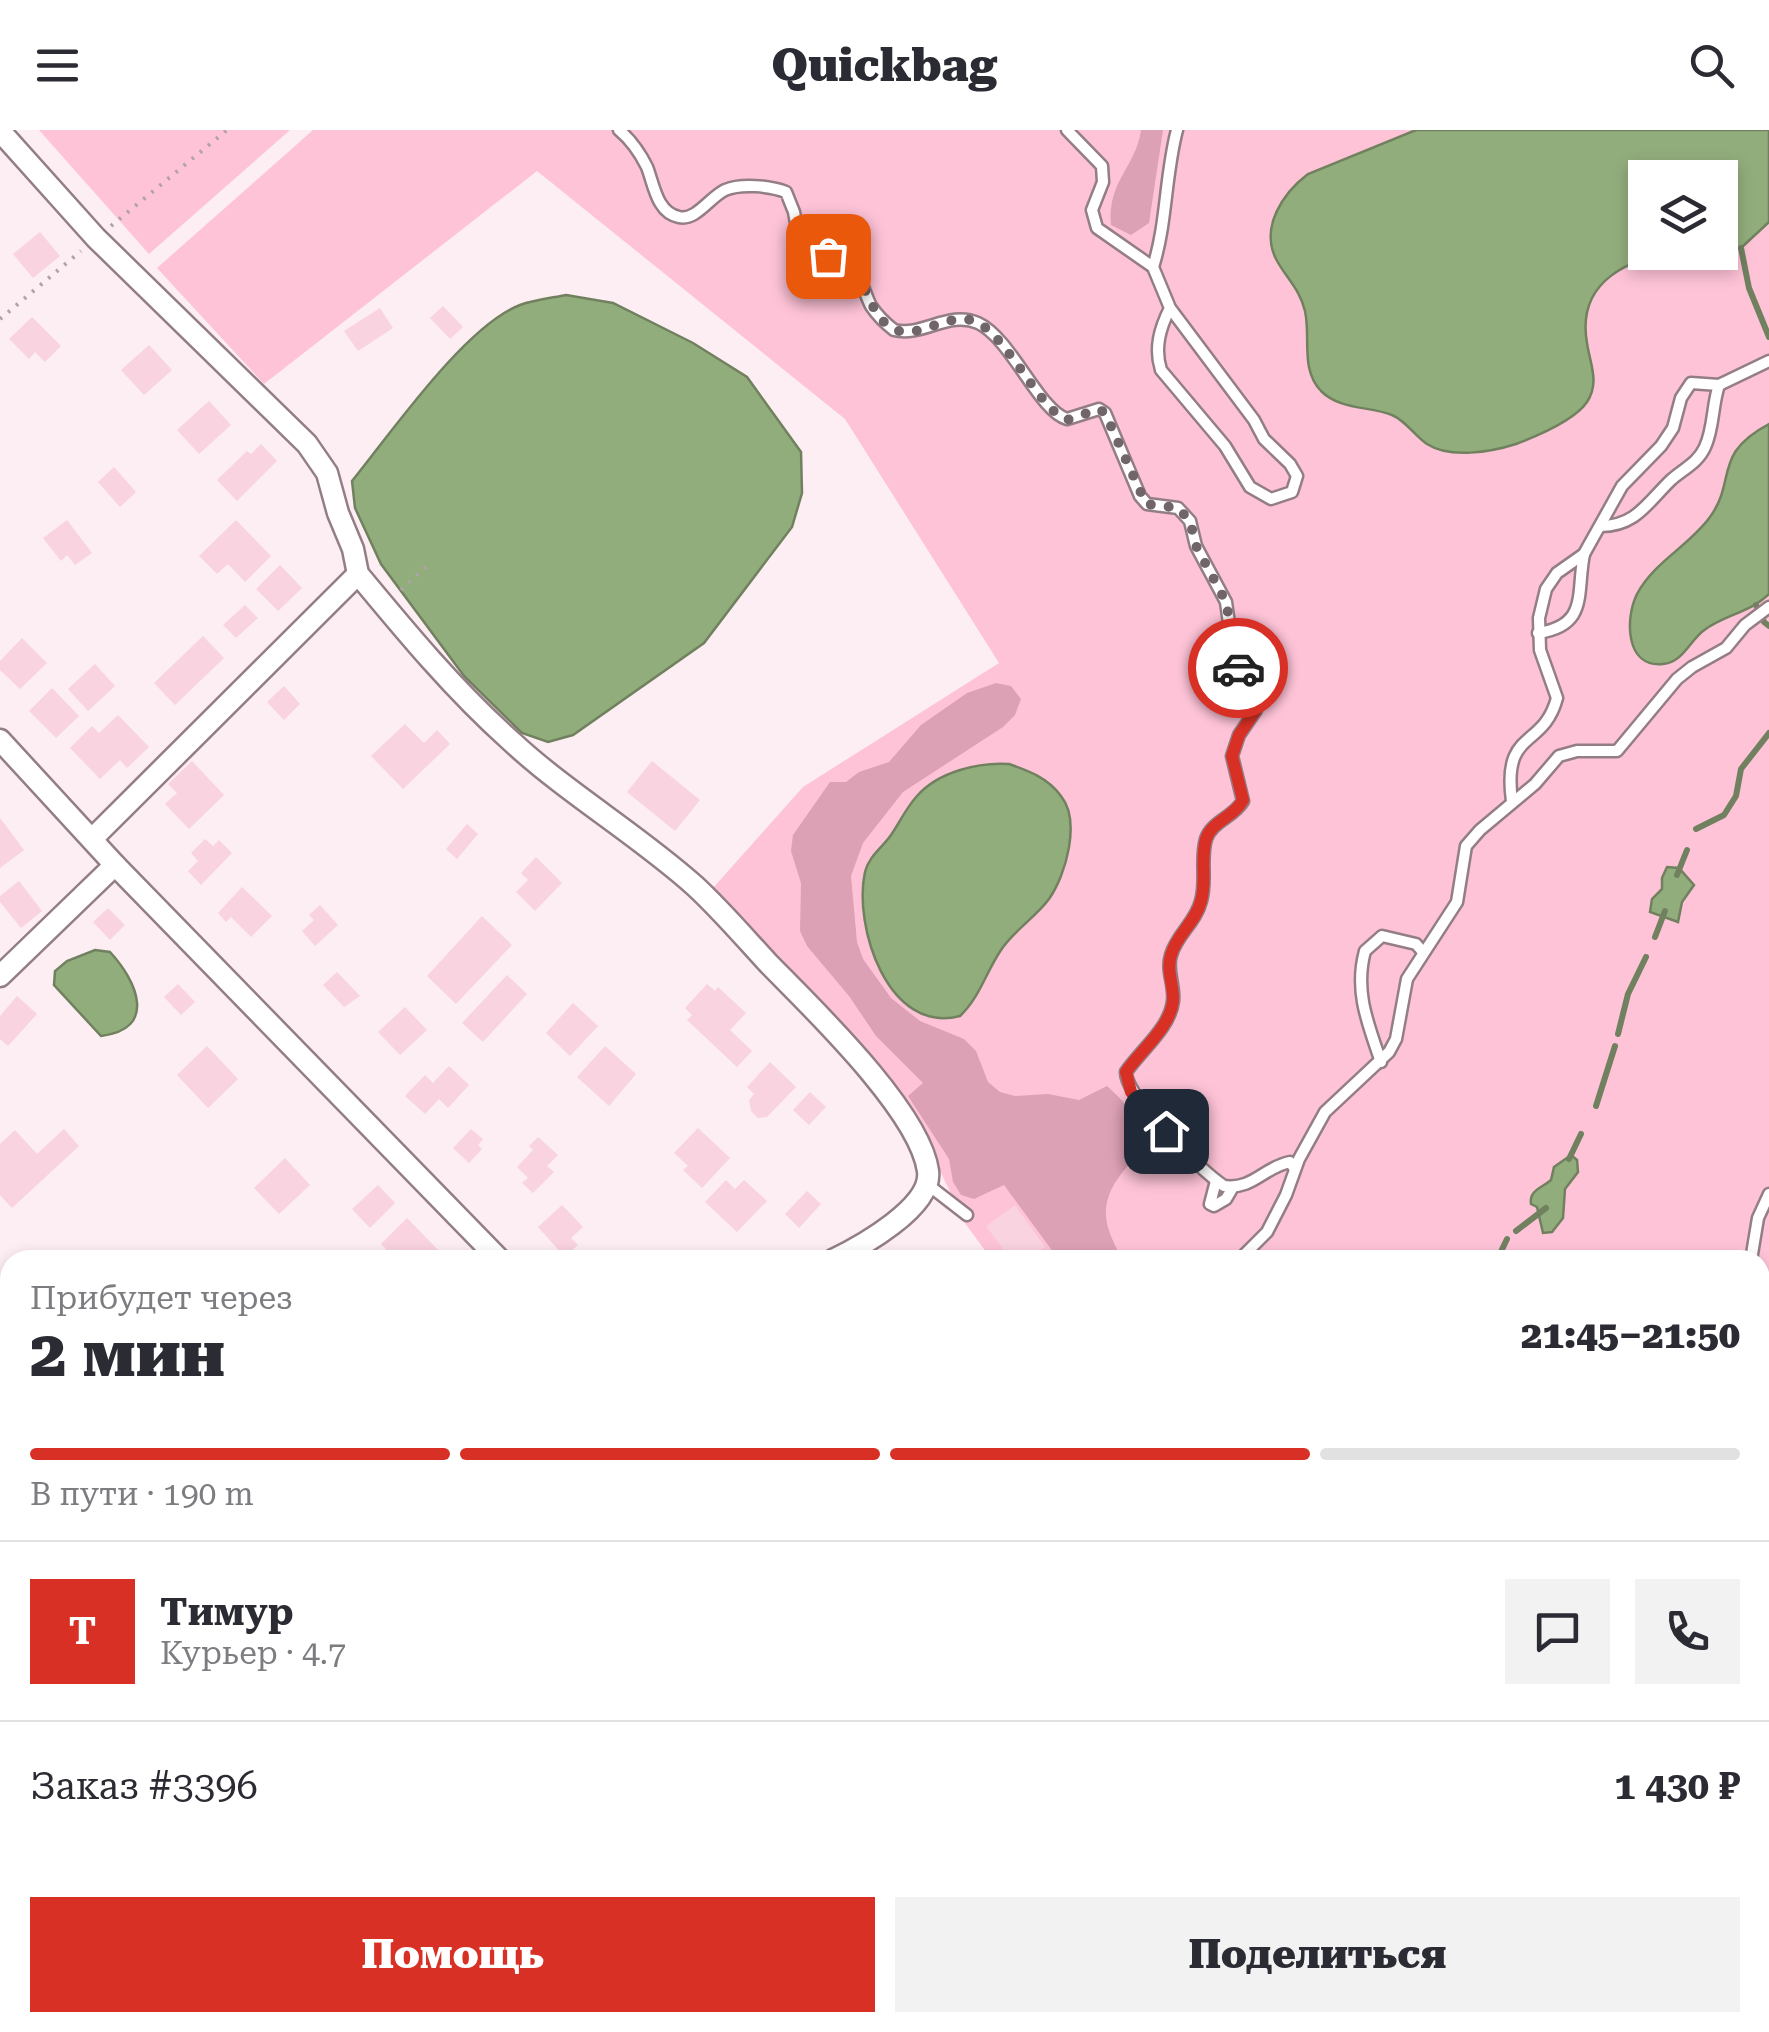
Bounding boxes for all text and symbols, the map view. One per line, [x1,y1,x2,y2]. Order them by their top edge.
icon: menu [30,38,85,93]
icon: search [1684,38,1739,93]
text: Quickbag [772,39,997,92]
map controls [1628,160,1738,270]
button: layers [1628,160,1738,270]
pin [786,214,871,299]
icon: bag [801,229,856,284]
courier [1188,618,1288,718]
icon: car [1211,641,1266,696]
pin [1124,1089,1209,1174]
icon: home [1139,1104,1194,1159]
text: Прибудет через [30,1279,293,1317]
text: 21:45–21:50 [1521,1313,1740,1357]
text: 2 мин [30,1316,225,1392]
text: В пути · 190 m [30,1475,254,1513]
button: chat [1505,1579,1610,1684]
button: phone [1635,1579,1740,1684]
text: Тимур [160,1590,294,1634]
text: Т [69,1609,96,1653]
text: Курьер · 4.7 [160,1634,346,1672]
text: Заказ #3396 [30,1764,258,1808]
text: 1 430 ₽ [1614,1764,1740,1808]
button: Помощь [30,1897,875,2012]
button: Поделиться [895,1897,1740,2012]

